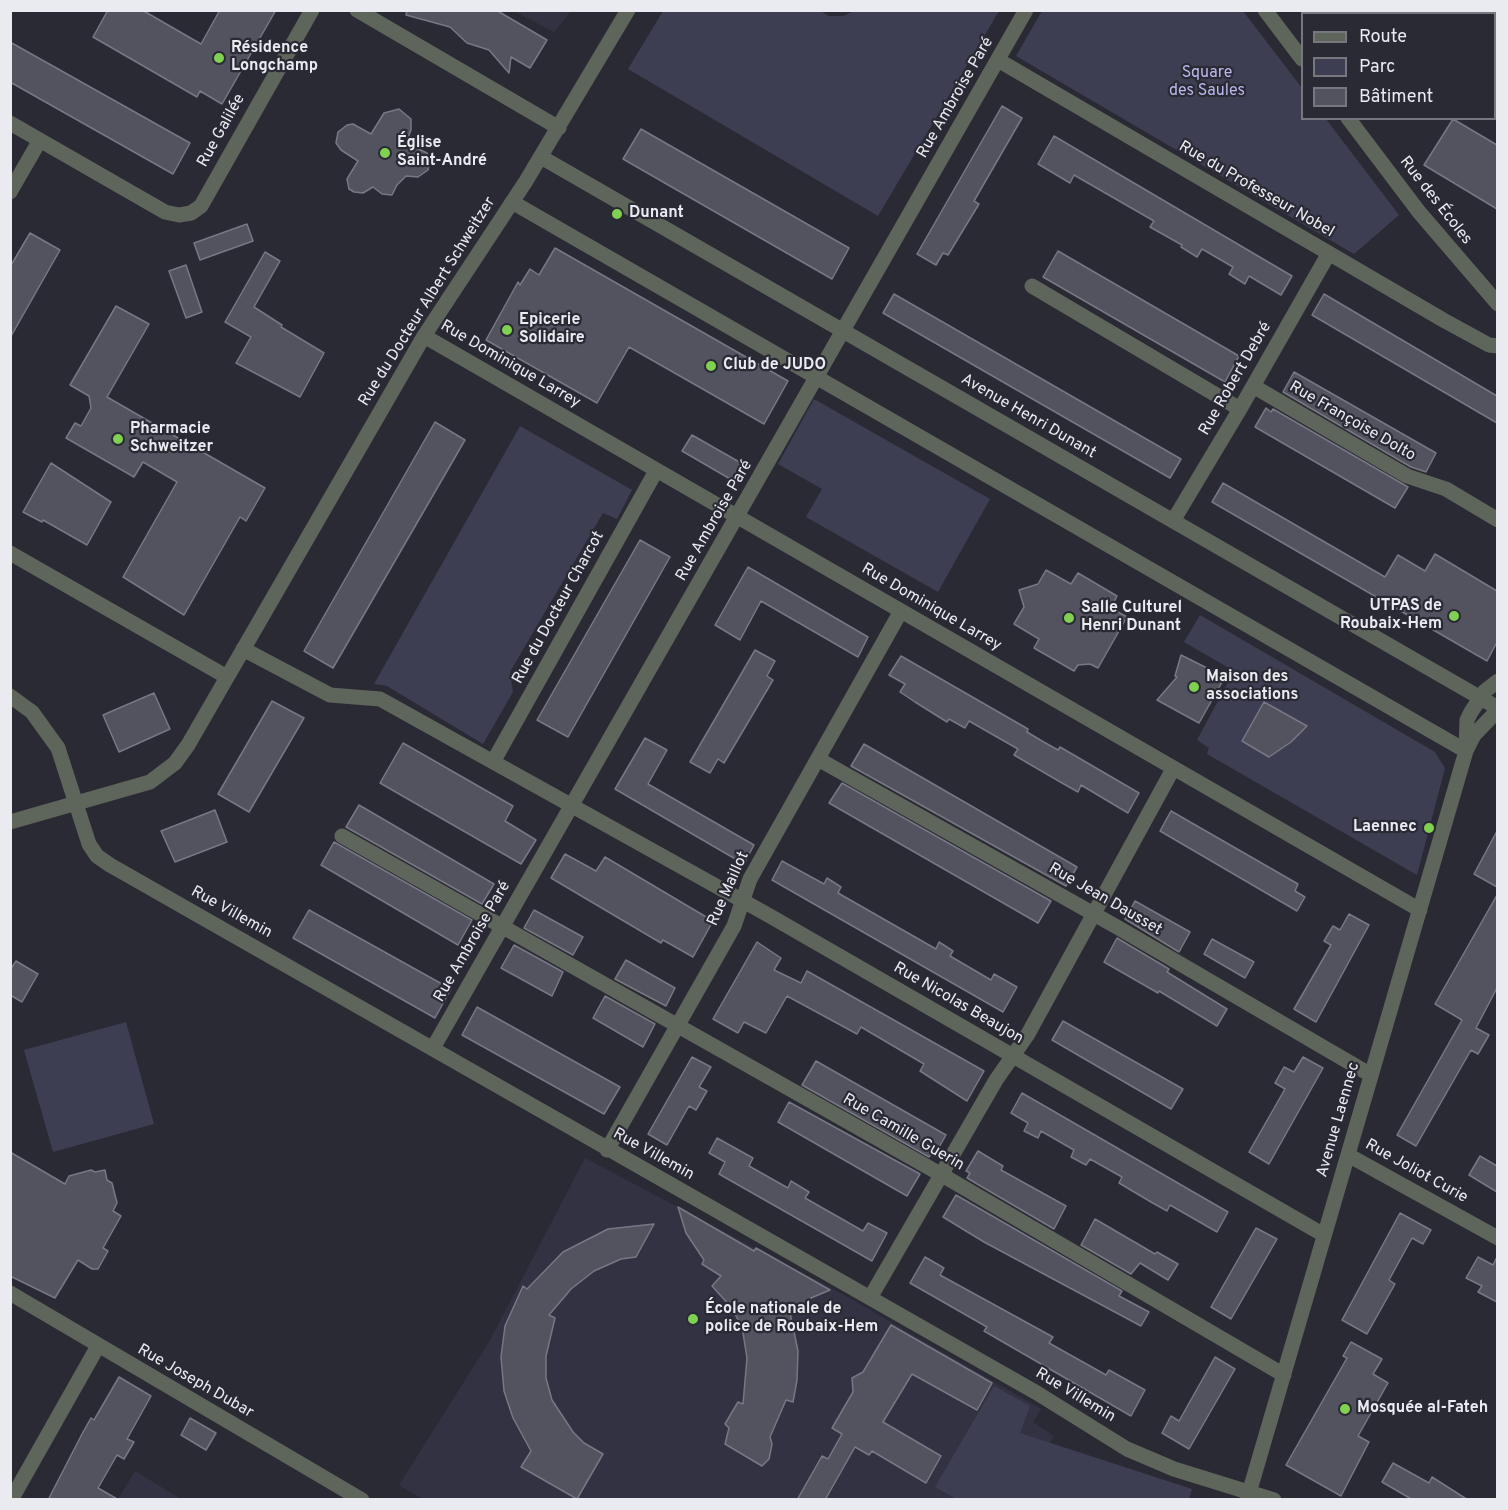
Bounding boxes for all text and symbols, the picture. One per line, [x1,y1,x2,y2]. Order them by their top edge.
legend [1301,12,1496,120]
text: Route [1359,26,1407,49]
street label: Rue Ambroise Paré [914,34,998,162]
place label: Résidence Longchamp [231,39,318,77]
marker: Résidence Longchamp [212,51,226,65]
text: Parc [1359,56,1395,79]
park label: Square des Saules [1169,64,1245,102]
text: Bâtiment [1359,86,1433,109]
street label: Rue Galilée [194,91,250,171]
place label: Église Saint-André [397,134,487,172]
street label: Rue du Professeur Nobel [1175,138,1337,242]
marker: Église Saint-André [378,146,392,160]
street label: Rue des Écoles [1395,153,1475,249]
street label: Rue du Docteur Albert Schweitzer [355,194,501,410]
place label: Dunant [629,204,684,224]
marker: Dunant [610,207,624,221]
place label: Epicerie Solidaire [519,311,585,349]
street label: Rue Dominique Larrey [437,317,583,413]
street label: Rue Robert Debré [1196,319,1276,439]
marker: Epicerie Solidaire [500,323,514,337]
place label: Club de JUDO [723,356,826,376]
marker: Club de JUDO [704,359,718,373]
street label: Avenue Henri Dunant [957,370,1099,464]
street label: Rue Françoise Dolto [1285,378,1419,466]
place label: Pharmacie Schweitzer [130,420,213,458]
marker: Pharmacie Schweitzer [111,432,125,446]
street label: Rue Ambroise Paré [673,457,757,585]
street label: Rue du Docteur Charcot [509,528,609,688]
street label: Rue Dominique Larrey [858,560,1004,656]
place label: UTPAS de Roubaix-Hem [1340,597,1442,635]
place label: Salle Culturel Henri Dunant [1081,599,1182,637]
marker: UTPAS de Roubaix-Hem [1447,609,1461,623]
marker: Salle Culturel Henri Dunant [1062,611,1076,625]
place label: Maison des associations [1206,668,1298,706]
marker: Maison des associations [1187,680,1201,694]
place label: Laennec [1353,818,1417,838]
marker: Laennec [1422,821,1436,835]
street label: Rue Maillot [704,849,754,929]
street label: Rue Jean Dausset [1045,860,1165,940]
street label: Rue Ambroise Paré [431,878,515,1006]
street label: Rue Villemin [187,883,275,943]
street label: Rue Nicolas Beaujon [890,959,1026,1049]
street label: Avenue Laennec [1313,1060,1365,1180]
street label: Rue Camille Guerin [839,1090,967,1176]
street label: Rue Villemin [609,1125,697,1185]
street label: Rue Joliot Curie [1361,1136,1471,1208]
place label: École nationale de police de Roubaix-Hem [705,1300,878,1338]
marker: École nationale de police de Roubaix-Hem [686,1312,700,1326]
street label: Rue Joseph Dubar [133,1341,257,1423]
street label: Rue Villemin [1031,1365,1119,1427]
place label: Mosquée al-Fateh [1357,1399,1488,1419]
marker: Mosquée al-Fateh [1338,1402,1352,1416]

